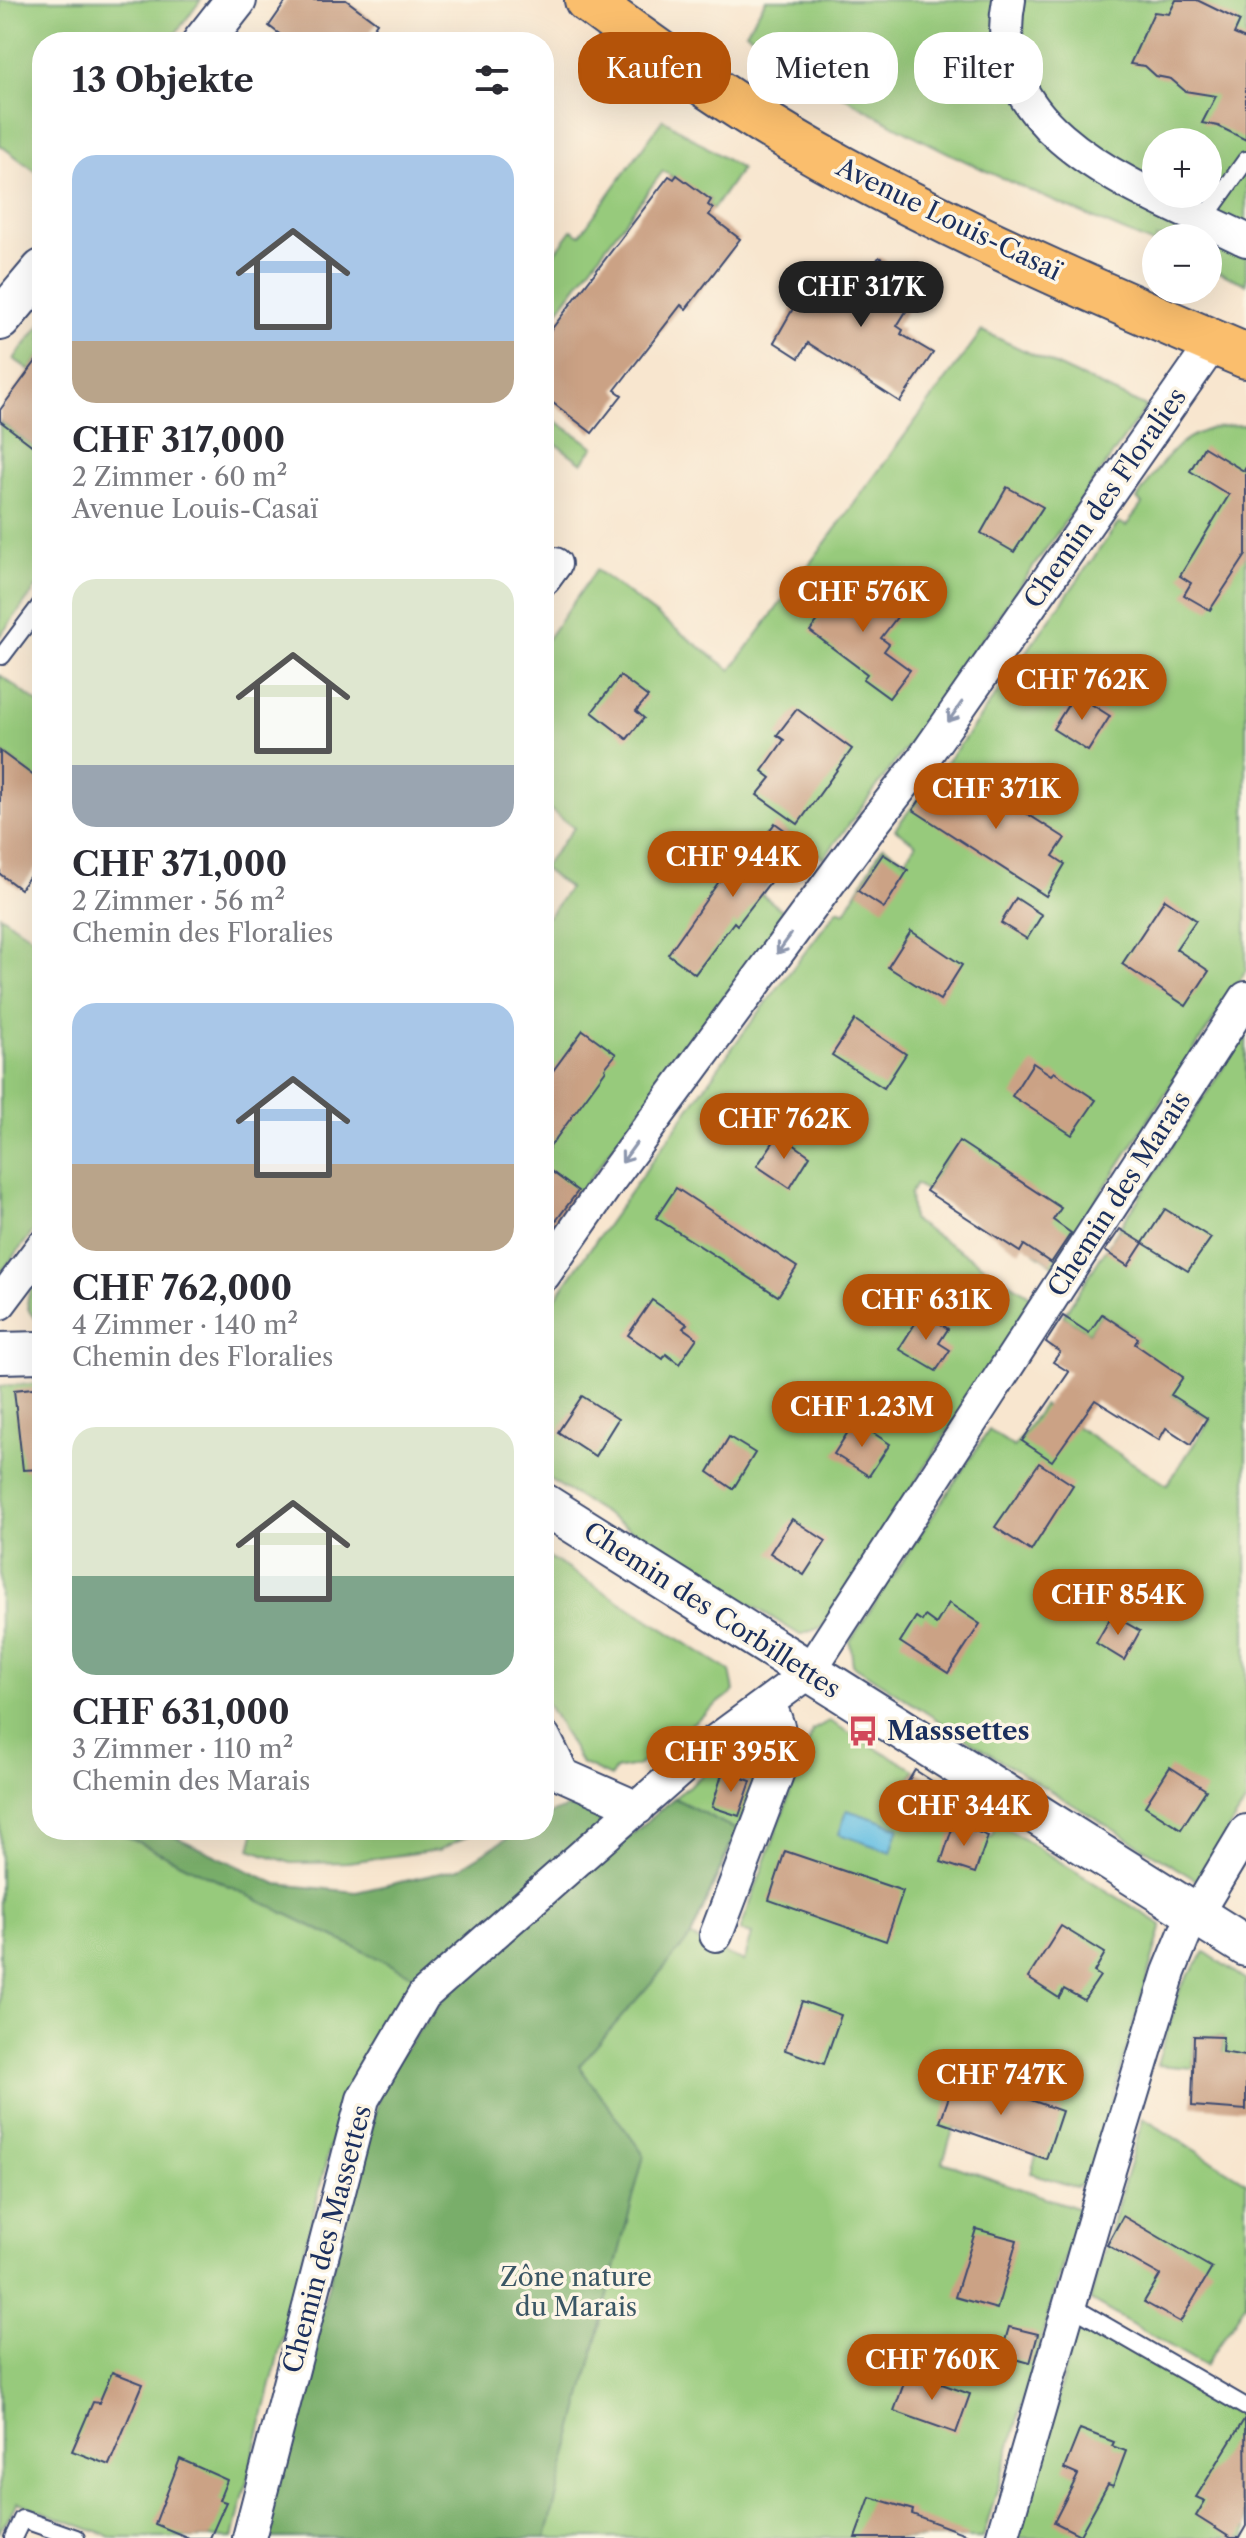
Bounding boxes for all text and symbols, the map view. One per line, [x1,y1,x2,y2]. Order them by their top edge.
chip: Kaufen [578,32,731,104]
chip: Mieten [747,32,898,104]
chip: Filter [914,32,1043,104]
icon: filters [470,58,514,102]
text: 13 Objekte [72,59,254,101]
map controls [1142,128,1222,304]
button: + [1142,128,1222,208]
street label: Avenue Louis-Casaï [830,150,1068,288]
icon: home [221,207,365,351]
button: − [1142,224,1222,304]
pin: CHF 317K [778,261,944,329]
text: CHF 317K [797,271,925,303]
street label: Chemin des Floralies [1017,382,1193,614]
text: CHF 317,000 [72,419,285,461]
text: 2 Zimmer · 60 m² [72,461,287,493]
text: Avenue Louis-Casaï [72,493,318,525]
pin: CHF 576K [780,566,946,634]
text: CHF 576K [797,576,929,608]
icon: home [221,631,365,775]
pin: CHF 762K [999,654,1165,722]
text: CHF 762K [1016,664,1148,696]
one-way arrow [947,701,964,723]
pin: CHF 371K [913,763,1079,831]
text: CHF 371K [932,773,1060,805]
pin: CHF 944K [650,831,816,899]
text: CHF 944K [665,841,801,873]
text: CHF 371,000 [72,843,287,885]
text: 2 Zimmer · 56 m² [72,885,285,917]
text: Chemin des Floralies [72,917,333,949]
one-way arrow [776,932,792,954]
icon: home [221,1055,365,1199]
street label: Chemin des Marais [1041,1085,1197,1303]
pin: CHF 762K [701,1093,867,1161]
text: CHF 762K [718,1103,850,1135]
one-way arrow [621,1141,638,1163]
text: CHF 762,000 [72,1267,292,1309]
pin: CHF 631K [843,1274,1009,1342]
text: CHF 631K [861,1284,991,1316]
text: 4 Zimmer · 140 m² [72,1309,298,1341]
text: Chemin des Floralies [72,1341,333,1373]
pin: CHF 1.23M [770,1381,954,1449]
text: CHF 1.23M [790,1391,934,1423]
icon: home [221,1479,365,1623]
street label: Chemin des Corbillettes [578,1515,846,1705]
pin: CHF 854K [1035,1569,1201,1637]
text: CHF 854K [1051,1579,1185,1611]
text: CHF 631,000 [72,1691,290,1733]
bus stop icon: Masssettes [846,1714,880,1748]
place label: Masssettes [887,1715,1030,1747]
pin: CHF 395K [648,1726,814,1794]
text: 3 Zimmer · 110 m² [72,1733,293,1765]
text: CHF 395K [664,1736,798,1768]
text: Chemin des Marais [72,1765,310,1797]
pin: CHF 344K [881,1780,1047,1848]
text: CHF 344K [897,1790,1031,1822]
pin: CHF 747K [918,2049,1084,2117]
text: CHF 747K [936,2059,1066,2091]
street label: Chemin des Massettes [276,2102,378,2376]
park label: Zône nature du Marais [500,2261,652,2323]
pin: CHF 760K [849,2334,1015,2402]
text: CHF 760K [865,2344,999,2376]

